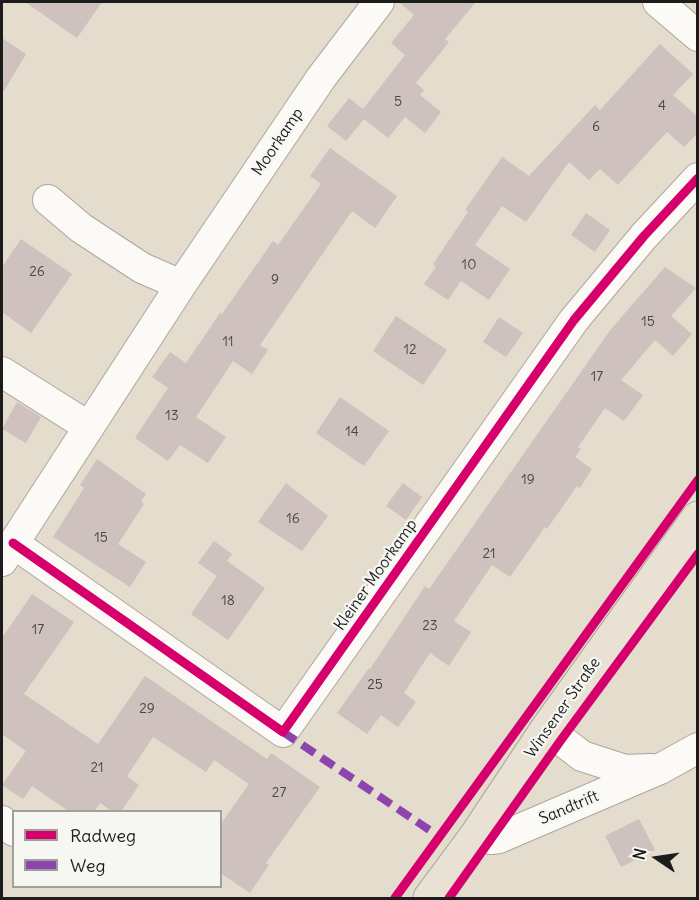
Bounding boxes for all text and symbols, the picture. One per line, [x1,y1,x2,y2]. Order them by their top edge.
house number: 5 [394,94,402,110]
house number: 4 [658,98,666,114]
street label: Moorkamp [248,104,308,180]
house number: 6 [592,119,600,135]
house number: 10 [462,257,476,273]
house number: 26 [29,264,45,280]
house number: 9 [271,272,279,288]
house number: 15 [641,314,655,330]
house number: 11 [222,334,234,350]
house number: 12 [403,342,417,358]
house number: 17 [591,369,603,385]
house number: 13 [165,408,179,424]
house number: 14 [345,424,359,440]
house number: 19 [521,472,535,488]
house number: 16 [286,511,300,527]
street label: Kleiner Moorkamp [330,516,422,634]
house number: 15 [94,530,108,546]
house number: 21 [482,546,496,562]
house number: 18 [221,593,235,609]
house number: 23 [422,618,438,634]
house number: 17 [32,622,44,638]
street label: Winsener Straße [521,654,605,762]
house number: 25 [367,677,383,693]
house number: 29 [139,701,155,717]
house number: 21 [90,760,104,776]
house number: 27 [272,785,286,801]
street label: Sandtrift [536,787,602,829]
legend [12,810,222,888]
text: Radweg [70,824,136,847]
north arrow [627,828,687,888]
text: N [628,846,650,862]
text: Weg [70,854,105,877]

